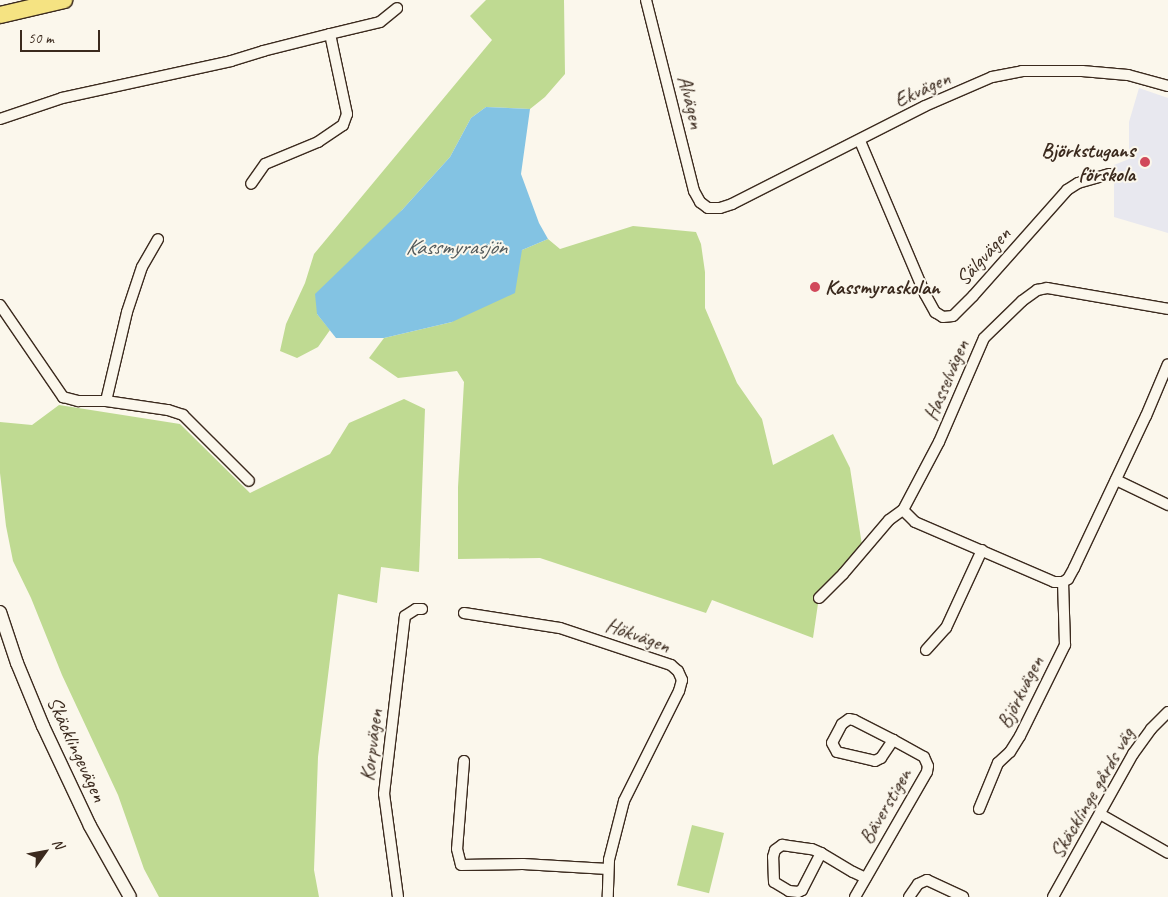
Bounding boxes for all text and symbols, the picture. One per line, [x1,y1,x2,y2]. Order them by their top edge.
scale bar [22,20,102,52]
text: 50 m [28,29,54,48]
street label: Ekvägen [890,65,954,113]
street label: Alvägen [672,73,710,131]
place label: Björkstugans förskola [1041,137,1135,187]
marker: Björkstugans förskola [1139,156,1151,168]
street label: Sälgvägen [950,221,1016,291]
water label: Kassmyrasjön [406,235,506,261]
place label: Kassmyraskolan [825,274,940,300]
marker: Kassmyraskolan [809,281,821,293]
street label: Hasselvägen [918,336,974,424]
street label: Hökvägen [602,612,674,658]
street label: Björkvägen [991,652,1049,732]
street label: Skäcklingevägen [42,692,112,806]
street label: Korpvägen [354,708,388,782]
street label: Skäcklinge gårds väg [1044,723,1140,863]
street label: Bäverstigen [853,764,917,848]
north arrow [20,827,70,877]
text: N [49,836,68,852]

